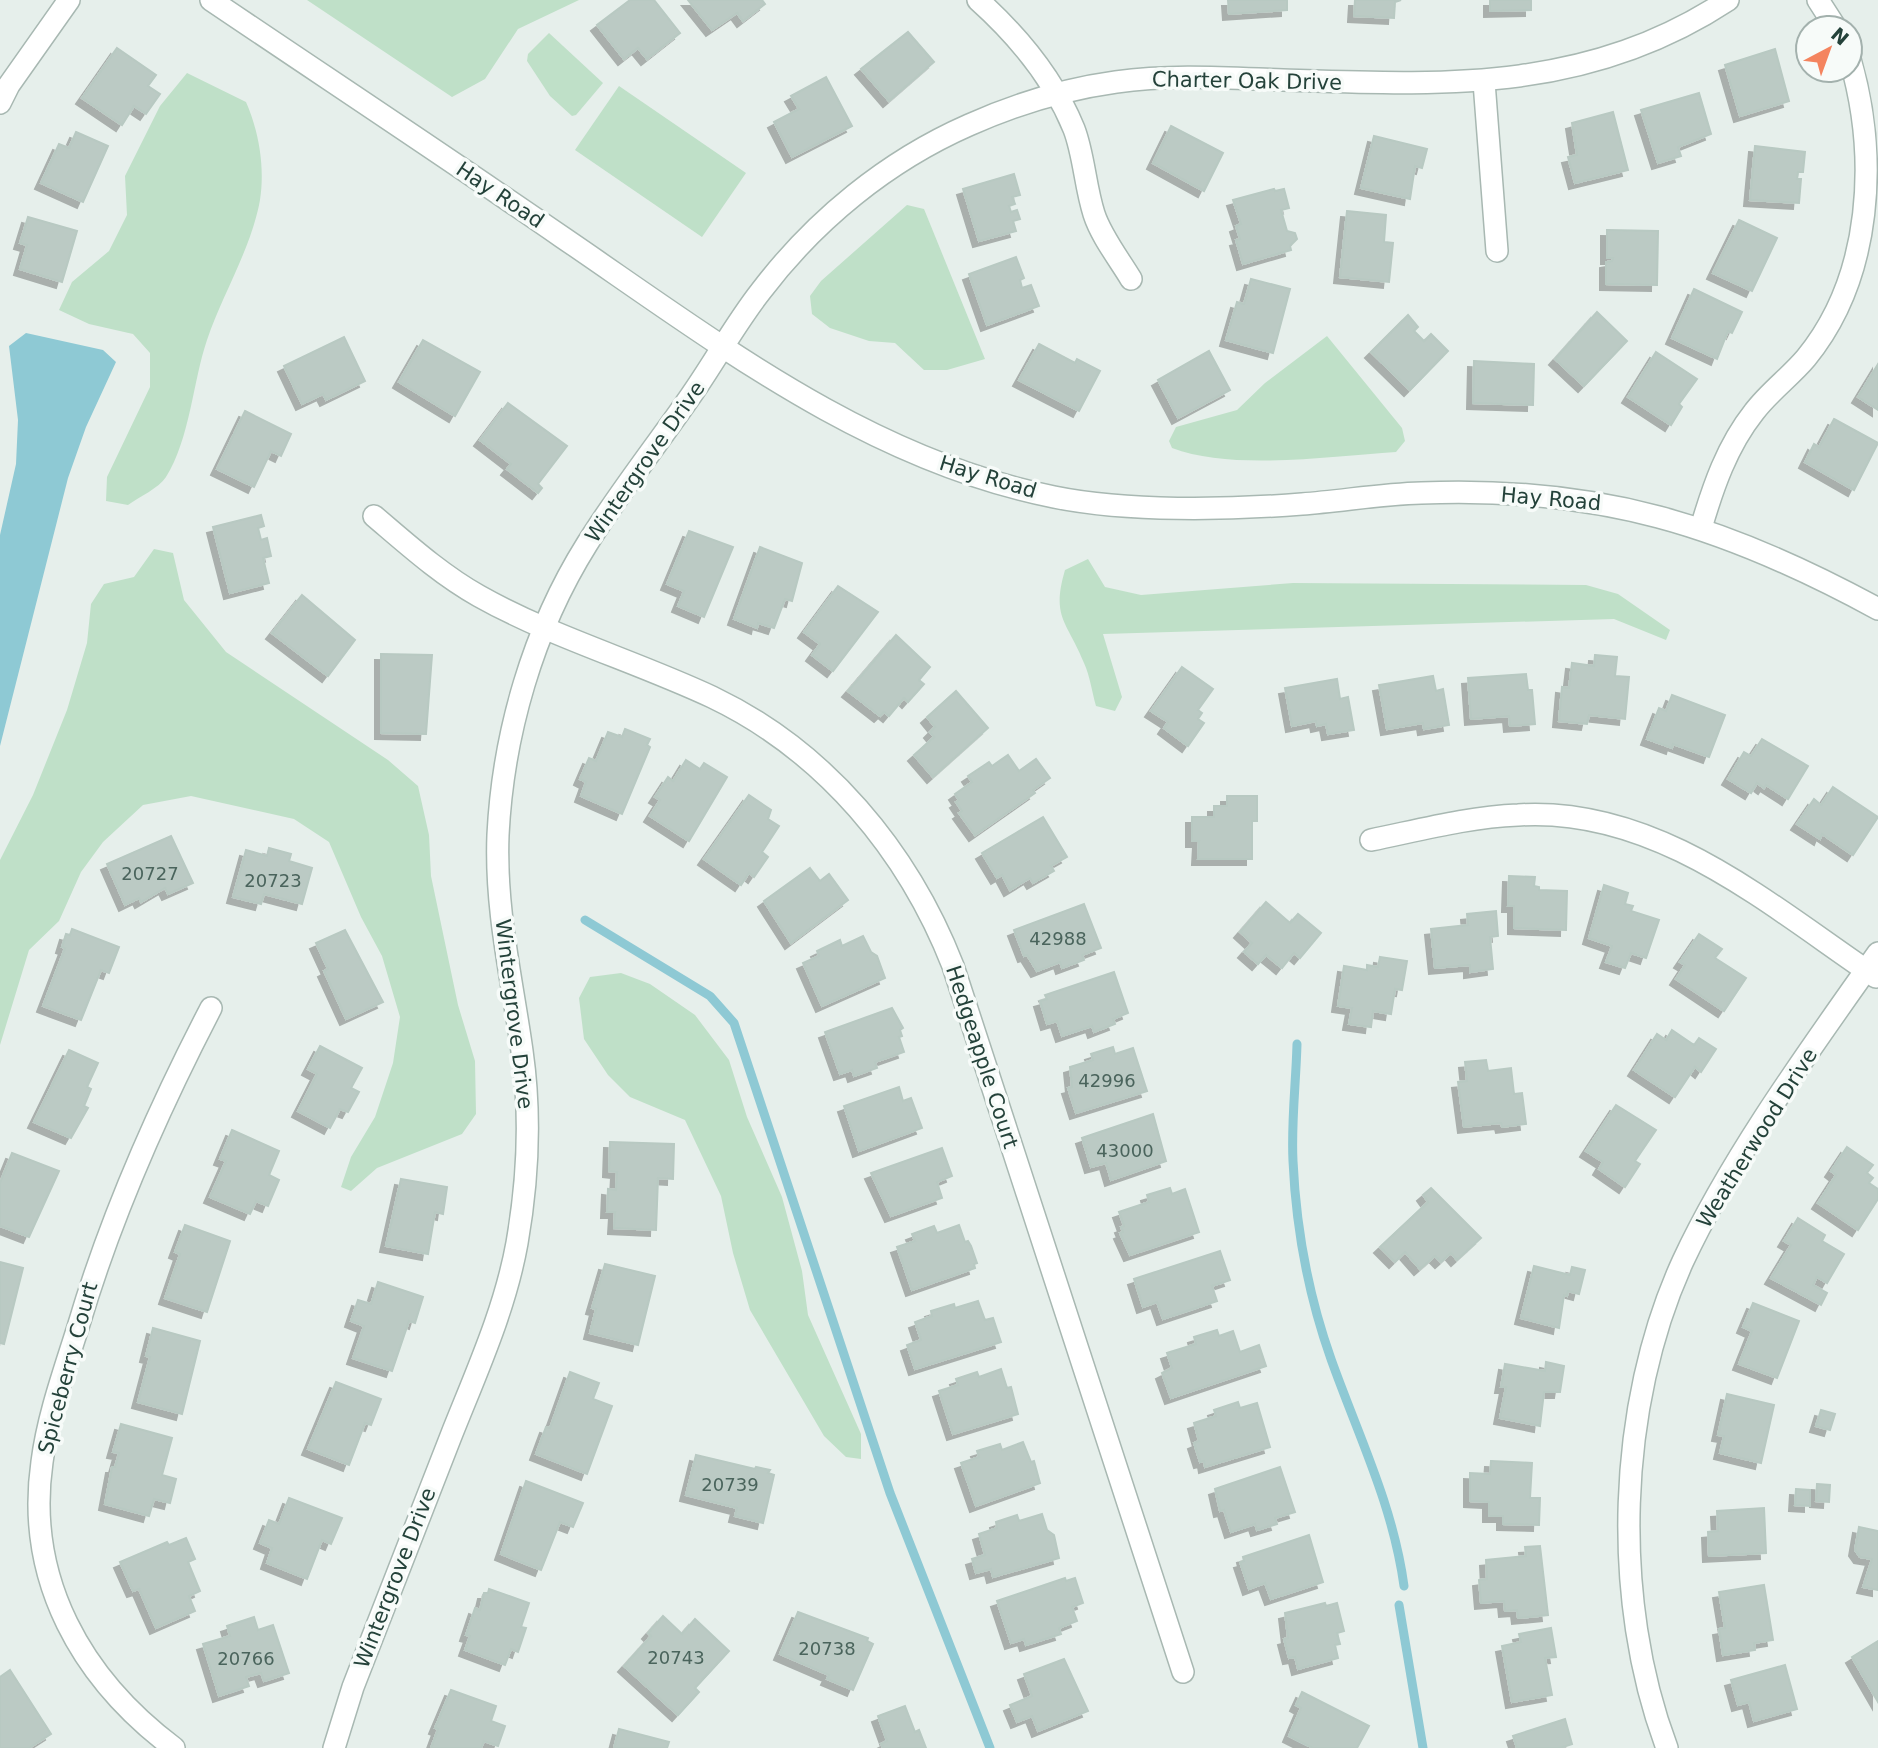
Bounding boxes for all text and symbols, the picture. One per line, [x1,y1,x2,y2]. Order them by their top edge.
north arrow [1794,14,1864,84]
text: N [1827,23,1853,50]
street label: Charter Oak Drive [1152,67,1342,95]
street label: Hay Road [452,157,548,233]
street label: Wintergrove Drive [580,377,710,547]
street label: Hay Road [936,451,1040,503]
street label: Hay Road [1500,483,1602,515]
house number: 20727 [121,863,179,884]
house number: 20723 [244,870,302,891]
street label: Wintergrove Drive [490,918,538,1110]
house number: 42988 [1029,928,1087,949]
street label: Hedgeapple Court [941,962,1023,1152]
street label: Weatherwood Drive [1692,1044,1822,1232]
house number: 42996 [1078,1070,1136,1091]
house number: 43000 [1096,1140,1154,1161]
street label: Spiceberry Court [34,1279,102,1457]
house number: 20739 [701,1474,759,1495]
street label: Wintergrove Drive [350,1484,440,1672]
house number: 20738 [798,1638,856,1659]
house number: 20743 [647,1647,705,1668]
house number: 20766 [217,1648,275,1669]

